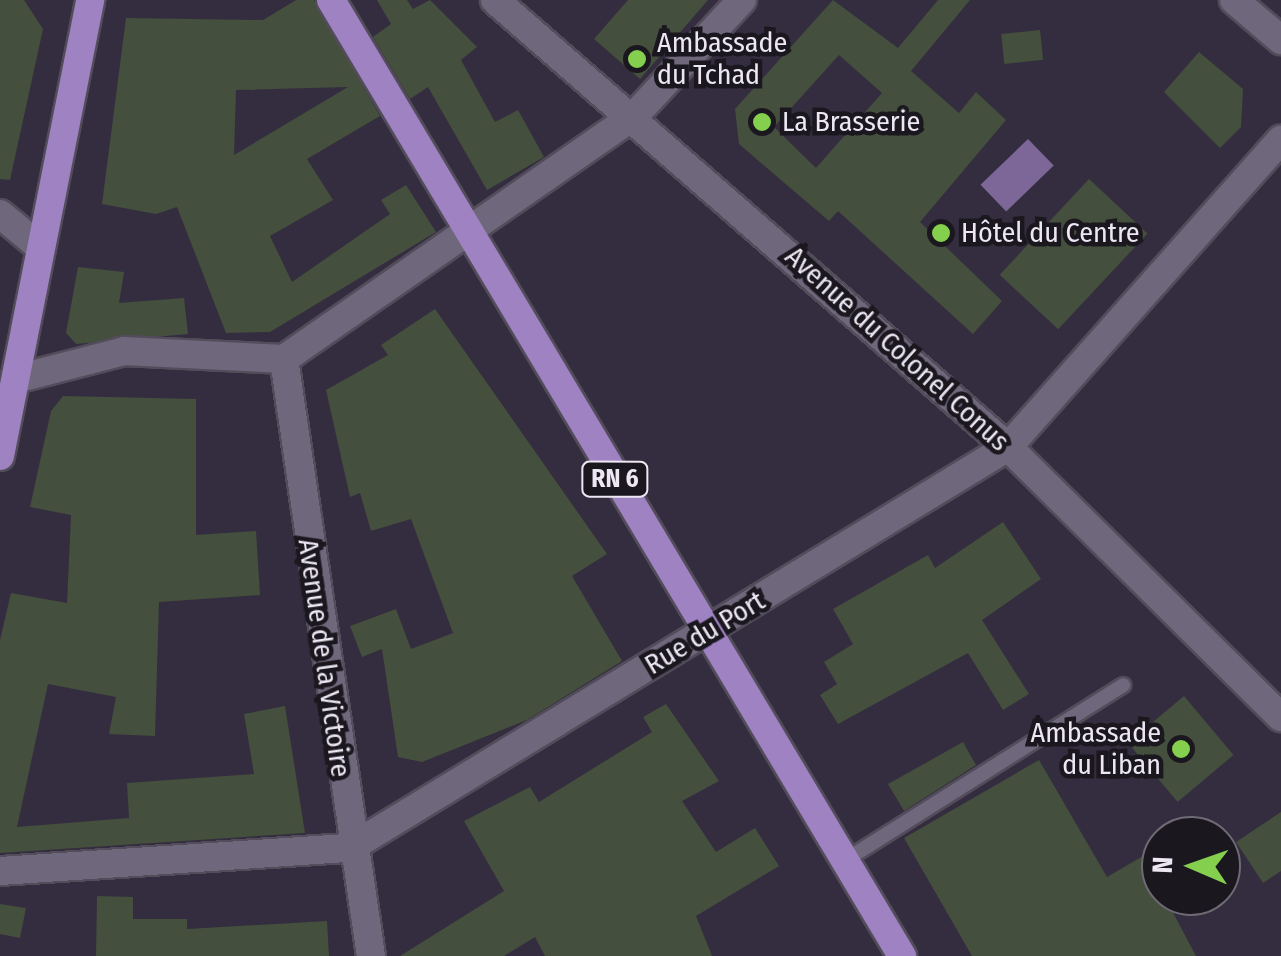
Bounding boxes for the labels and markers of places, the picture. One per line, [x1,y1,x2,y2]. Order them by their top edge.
place label: Ambassade du Tchad [657,26,787,92]
marker: Ambassade du Tchad [626,48,648,70]
place label: La Brasserie [782,105,920,139]
marker: La Brasserie [751,111,773,133]
place label: Hôtel du Centre [961,216,1140,250]
marker: Hôtel du Centre [930,222,952,244]
place label: Ambassade du Liban [1031,716,1161,782]
marker: Ambassade du Liban [1170,738,1192,760]

